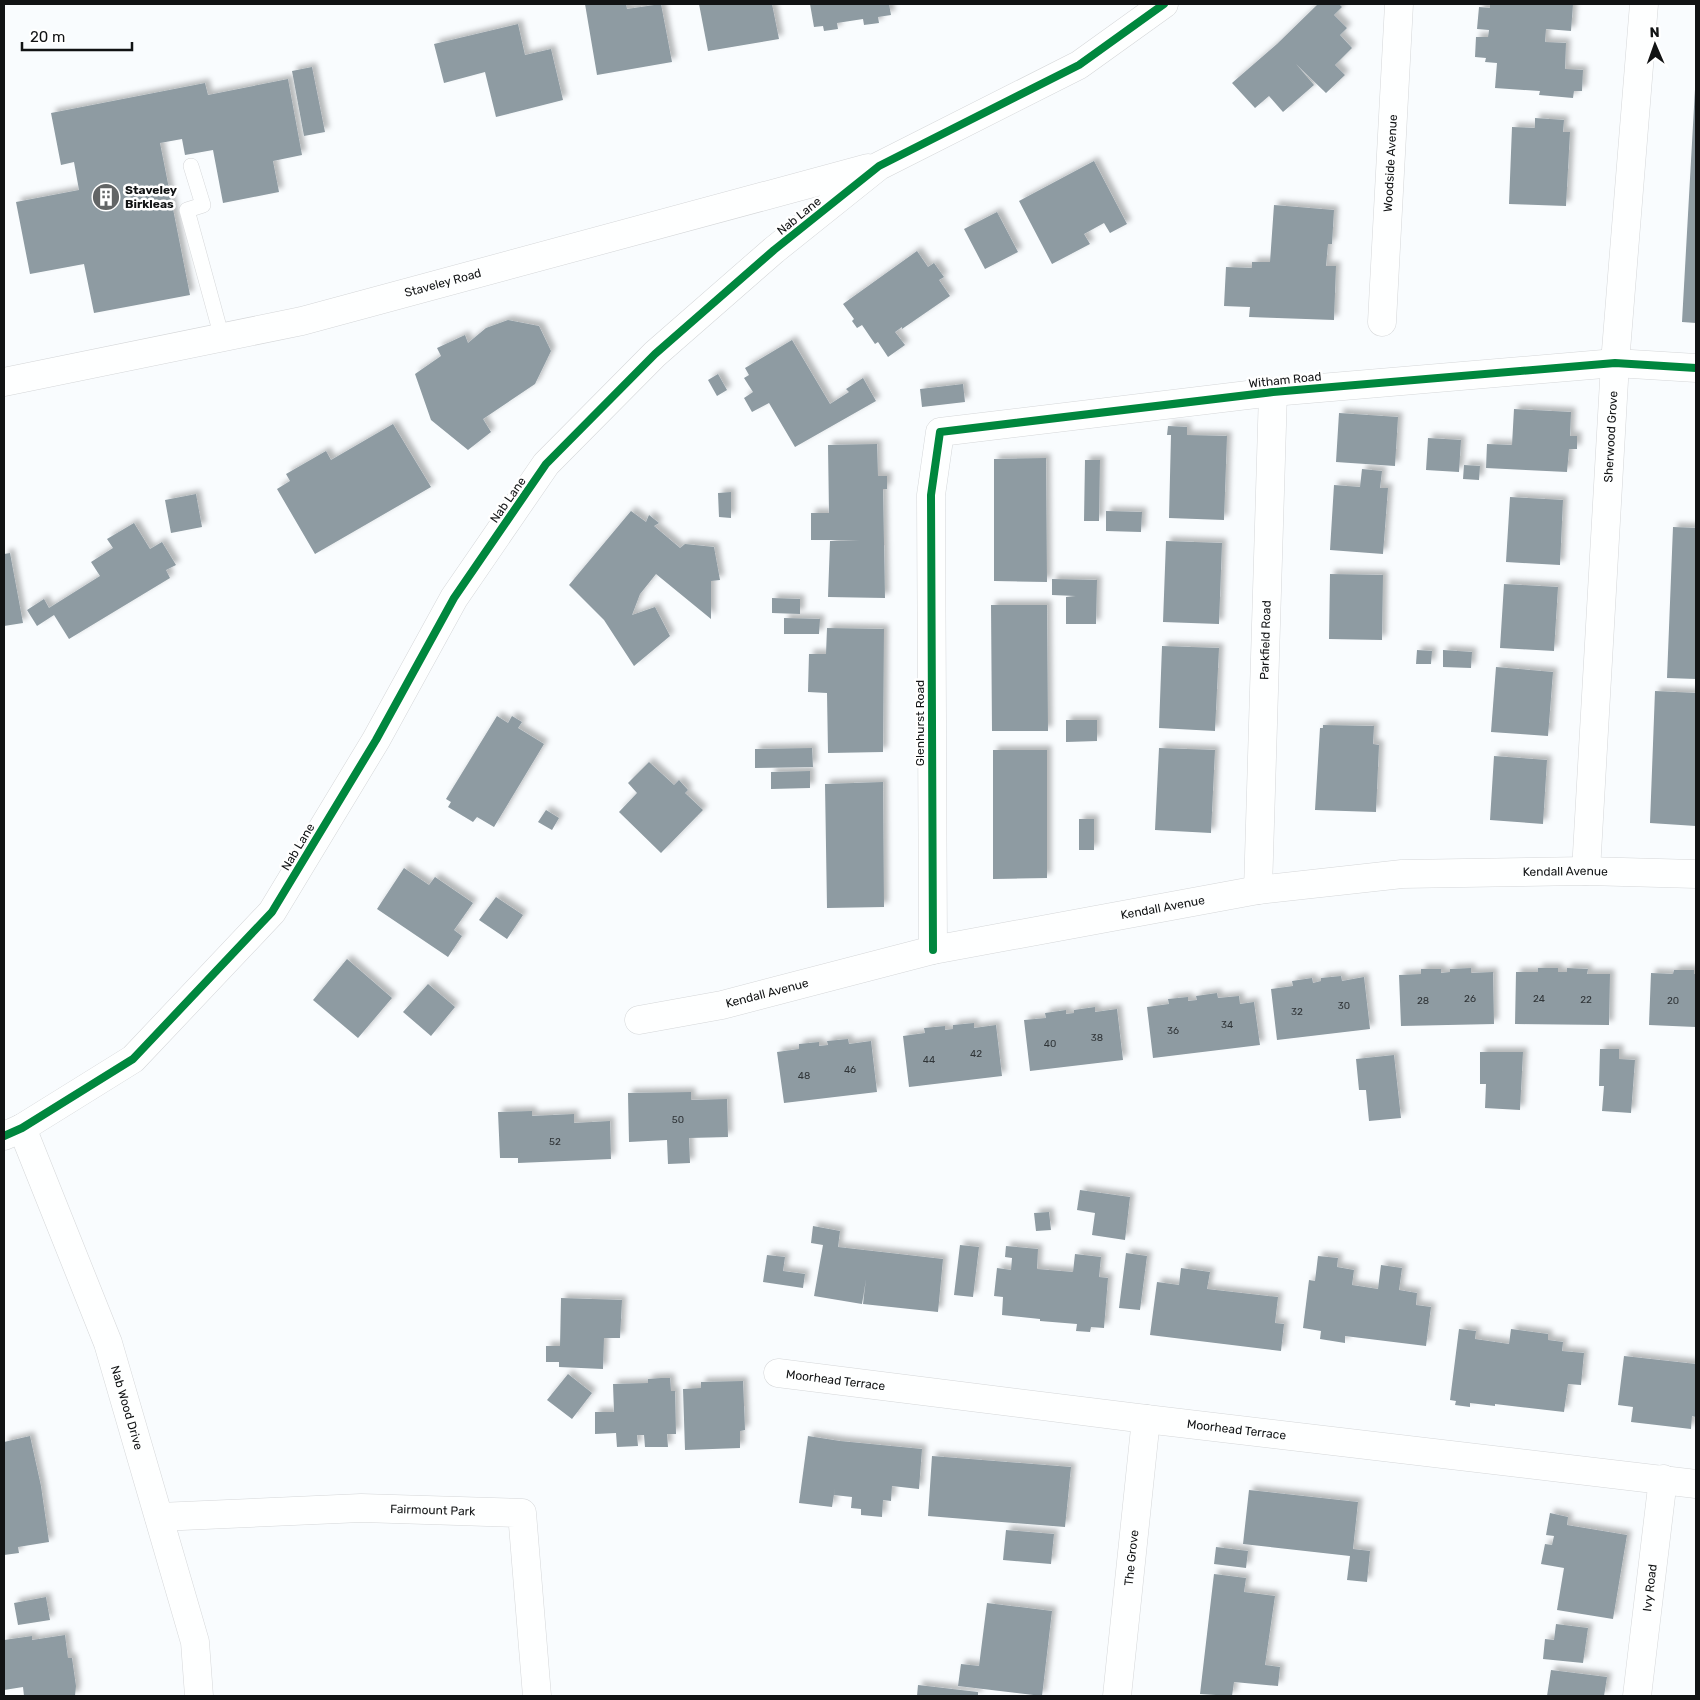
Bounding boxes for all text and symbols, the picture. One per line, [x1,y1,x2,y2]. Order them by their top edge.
scale bar [22,20,132,52]
north arrow [1630,20,1680,70]
text: N [1649,24,1660,41]
text: 20 m [30,28,65,46]
street label: Woodside Avenue [1381,114,1400,212]
building icon: Staveley Birkleas [91,182,121,212]
place label: Staveley Birkleas [125,183,177,211]
street label: Nab Lane [774,194,824,238]
street label: Staveley Road [403,266,483,300]
street label: Witham Road [1248,369,1322,391]
street label: Sherwood Grove [1601,390,1620,483]
street label: Nab Lane [487,474,529,525]
street label: Parkfield Road [1257,600,1274,680]
street label: Glenhurst Road [913,680,927,766]
street label: Nab Lane [279,821,318,873]
street label: Kendall Avenue [1522,864,1608,879]
street label: Kendall Avenue [1120,893,1206,922]
street label: Kendall Avenue [724,976,810,1011]
house number: 26 [1464,993,1476,1005]
house number: 24 [1533,993,1545,1005]
house number: 22 [1580,994,1592,1006]
house number: 28 [1417,995,1429,1007]
house number: 20 [1667,995,1679,1007]
house number: 30 [1338,1000,1350,1012]
house number: 32 [1291,1006,1303,1018]
house number: 34 [1221,1019,1233,1031]
house number: 36 [1167,1025,1179,1037]
house number: 38 [1091,1032,1103,1044]
house number: 40 [1044,1038,1056,1050]
house number: 42 [970,1048,982,1060]
house number: 44 [923,1054,935,1066]
house number: 46 [844,1064,856,1076]
house number: 48 [798,1070,810,1082]
house number: 50 [672,1114,684,1126]
house number: 52 [549,1136,561,1148]
street label: Nab Wood Drive [108,1364,146,1452]
street label: Moorhead Terrace [785,1367,886,1393]
street label: Moorhead Terrace [1186,1417,1287,1443]
street label: Fairmount Park [390,1502,476,1519]
street label: The Grove [1122,1529,1141,1586]
street label: Ivy Road [1640,1563,1660,1612]

